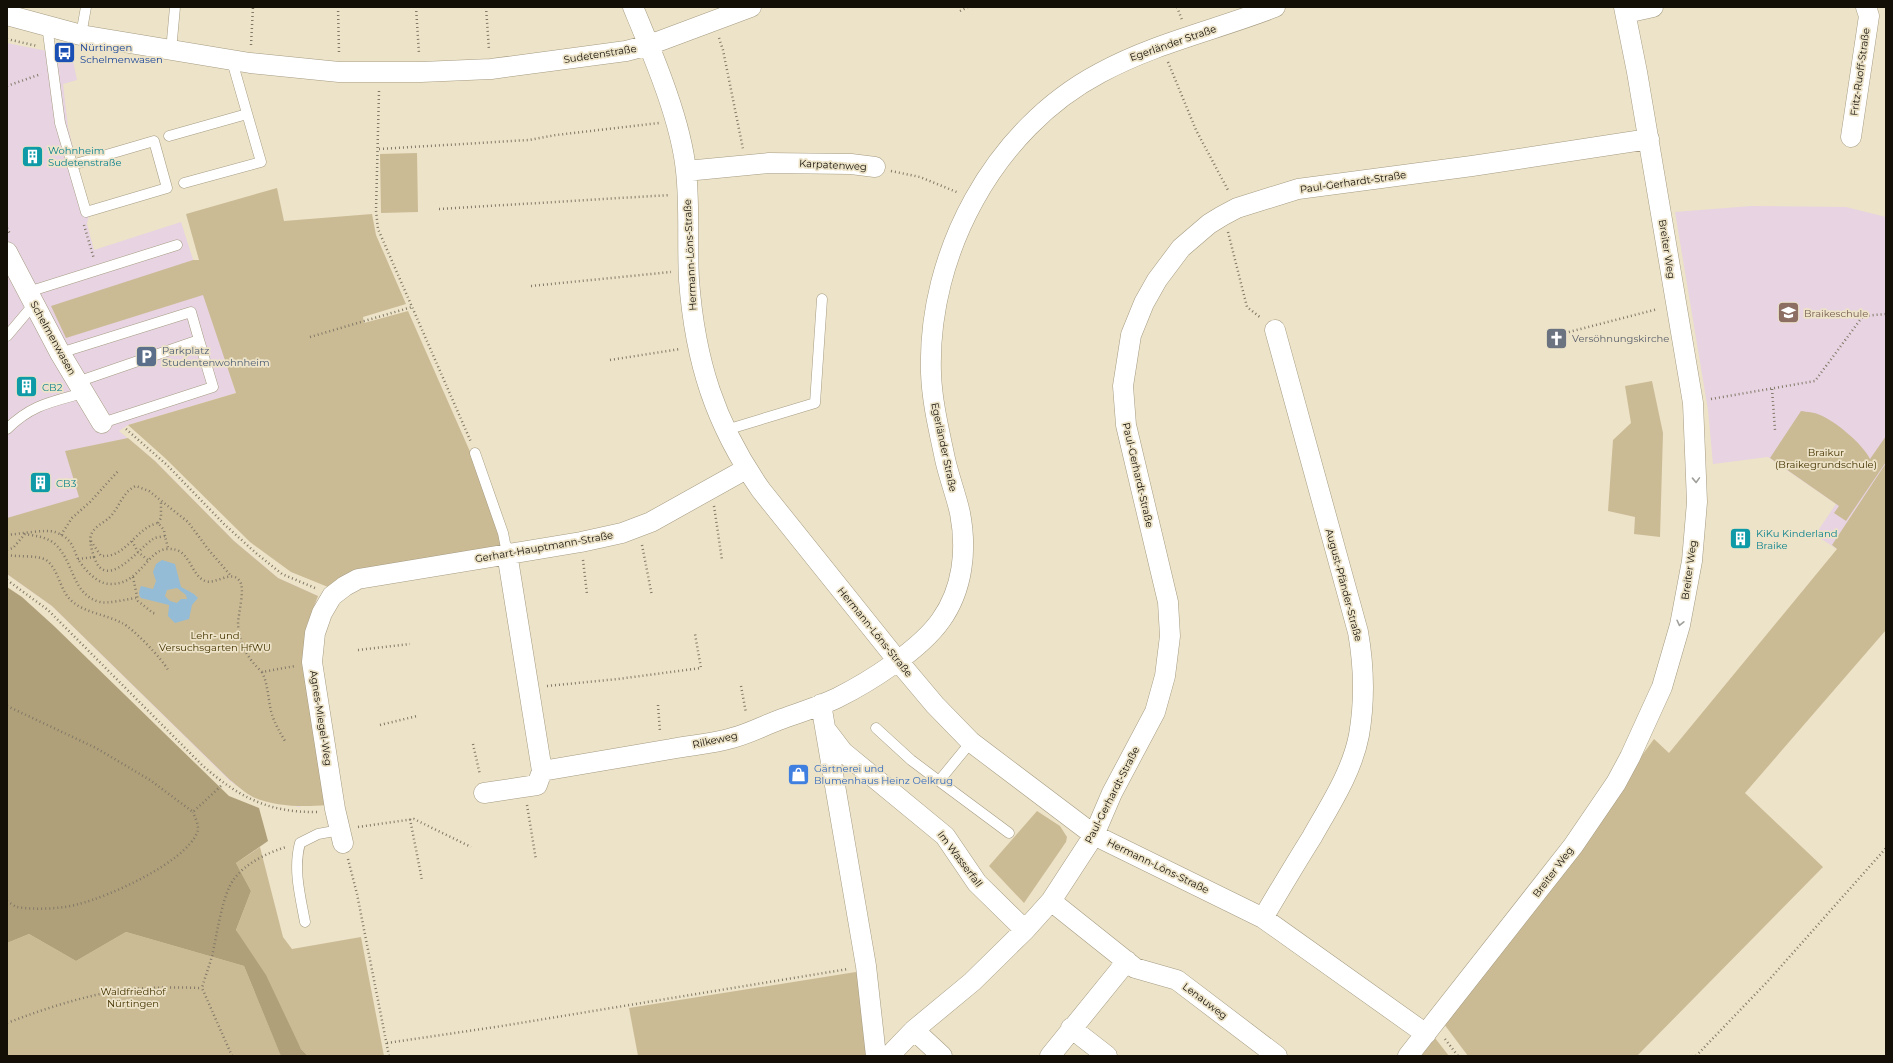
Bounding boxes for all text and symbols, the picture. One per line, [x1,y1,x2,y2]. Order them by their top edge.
street label: Egerländer Straße [1128,22,1218,64]
street label: Fritz-Ruoff-Straße [1847,27,1873,117]
bus stop icon: Nürtingen Schelmenwasen [52,40,78,66]
place label: Nürtingen Schelmenwasen [80,41,163,66]
street label: Sudetenstraße [563,42,637,66]
building icon: Wohnheim Sudetenstraße [20,143,46,169]
place label: Wohnheim Sudetenstraße [48,144,122,169]
street label: Karpatenweg [799,157,867,173]
street label: Paul-Gerhardt-Straße [1299,168,1407,196]
street label: Hermann-Löns-Straße [681,199,699,311]
street label: Breiter Weg [1656,218,1678,280]
street label: Schelmenwasen [27,299,79,377]
school or university icon: Braikeschule [1776,300,1802,326]
place label: Braikeschule [1804,307,1868,320]
church icon: Versöhnungskirche [1544,325,1570,351]
place label: Versöhnungskirche [1572,332,1669,345]
parking icon: Parkplatz Studentenwohnheim [134,343,160,369]
place label: Parkplatz Studentenwohnheim [162,344,270,369]
building icon: CB2 [13,374,39,400]
place label: CB2 [42,381,63,394]
street label: Egerländer Straße [928,401,960,493]
street label: Paul-Gerhardt-Straße [1120,421,1156,529]
park label: Braikur (Braikegrundschule) [1775,446,1877,471]
building icon: CB3 [28,470,54,496]
place label: CB3 [56,477,77,490]
one-way arrow [1692,477,1700,483]
building icon: KiKu Kinderland Braike [1727,526,1753,552]
street label: August-Pfänder-Straße [1323,527,1365,643]
place label: KiKu Kinderland Braike [1756,527,1838,552]
street label: Gerhart-Hauptmann-Straße [474,528,614,566]
street label: Breiter Weg [1678,539,1700,601]
street label: Hermann-Löns-Straße [835,584,915,680]
one-way arrow [1677,620,1685,626]
park label: Lehr- und Versuchsgarten HfWU [159,629,271,654]
street label: Agnes-Miegel-Weg [307,669,335,767]
street label: Rilkeweg [691,729,739,751]
street label: Paul-Gerhardt-Straße [1082,744,1142,846]
shop icon: Gärtnerei und Blumenhaus Heinz Oelkrug [785,761,811,787]
place label: Gärtnerei und Blumenhaus Heinz Oelkrug [814,762,953,787]
street label: Im Wasserfall [935,828,985,890]
street label: Hermann-Löns-Straße [1105,836,1211,896]
street label: Breiter Weg [1530,844,1576,900]
street label: Lenauweg [1180,980,1230,1022]
park label: Waldfriedhof Nürtingen [100,985,166,1010]

